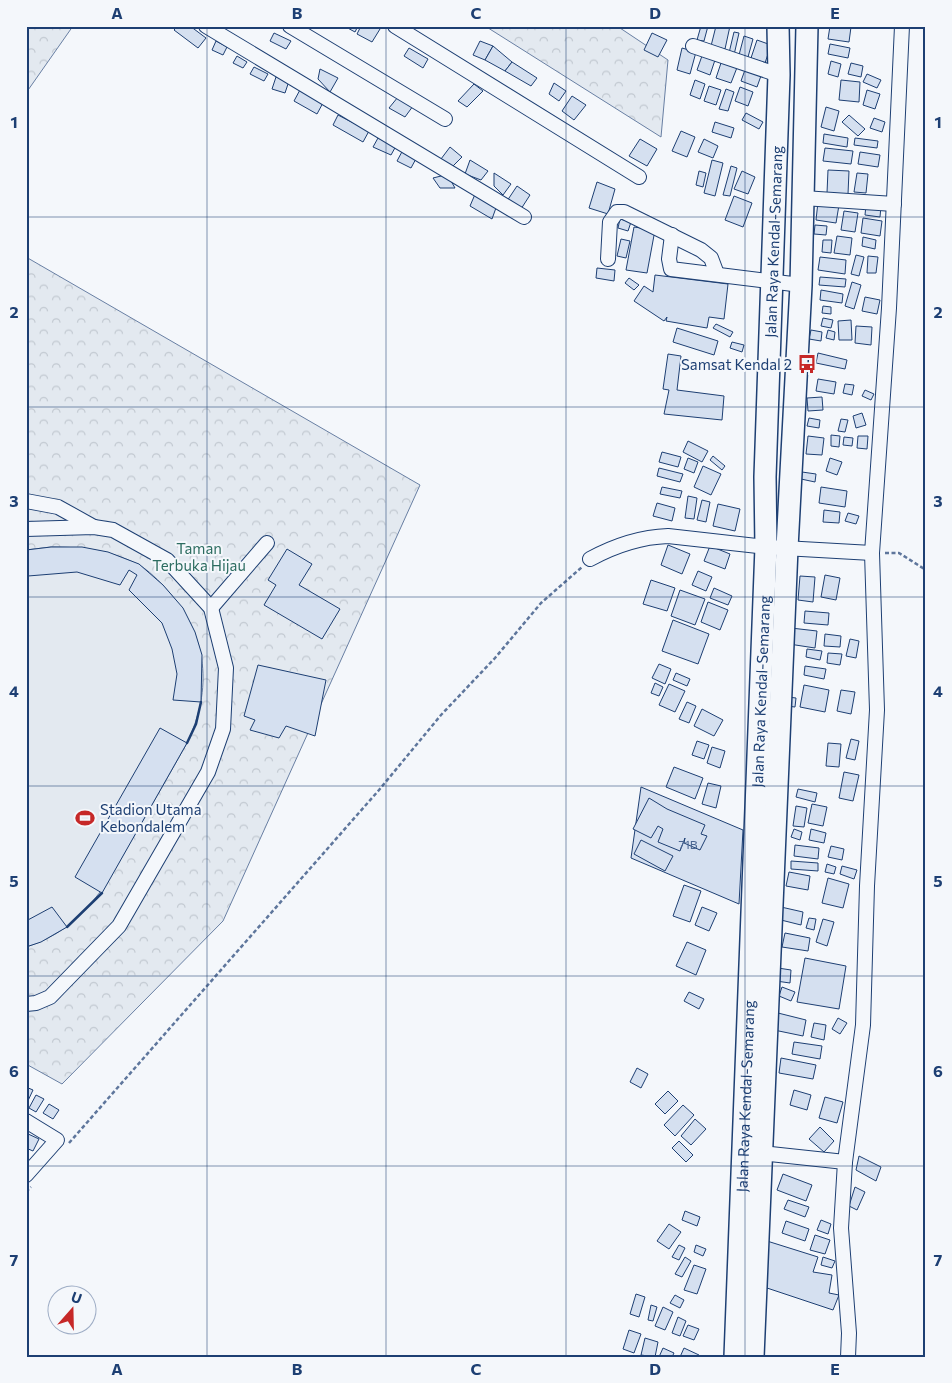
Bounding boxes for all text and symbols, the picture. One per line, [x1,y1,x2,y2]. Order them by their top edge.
text: A [111,3,123,22]
text: B [292,3,303,22]
text: C [471,3,482,22]
text: D [649,3,661,22]
text: E [830,3,840,22]
text: 1 [10,112,18,131]
text: 1 [934,112,942,131]
street label: Jalan Raya Kendal-Semarang [761,145,786,338]
text: 2 [9,302,19,321]
text: 2 [933,302,943,321]
bus stop icon: Samsat Kendal 2 [796,353,818,375]
place label: Samsat Kendal 2 [681,355,792,373]
text: 3 [9,491,19,510]
text: 3 [933,491,943,510]
park label: Taman Terbuka Hijau [152,539,246,574]
street label: Jalan Raya Kendal-Semarang [748,595,773,788]
text: 4 [9,681,19,700]
text: 4 [933,681,943,700]
place label: Stadion Utama Kebondalem [100,800,201,835]
sports icon: Stadion Utama Kebondalem [74,807,96,829]
house number: 71B [678,837,698,851]
text: 5 [9,871,19,890]
text: 5 [933,871,943,890]
street label: Jalan Raya Kendal-Semarang [732,1000,758,1193]
text: 6 [9,1061,19,1080]
text: 6 [933,1061,943,1080]
text: 7 [10,1250,19,1269]
text: 7 [934,1250,943,1269]
north arrow [48,1286,98,1336]
text: U [69,1288,84,1307]
text: A [111,1359,123,1378]
text: B [292,1359,303,1378]
text: C [471,1359,482,1378]
text: D [649,1359,661,1378]
text: E [830,1359,840,1378]

